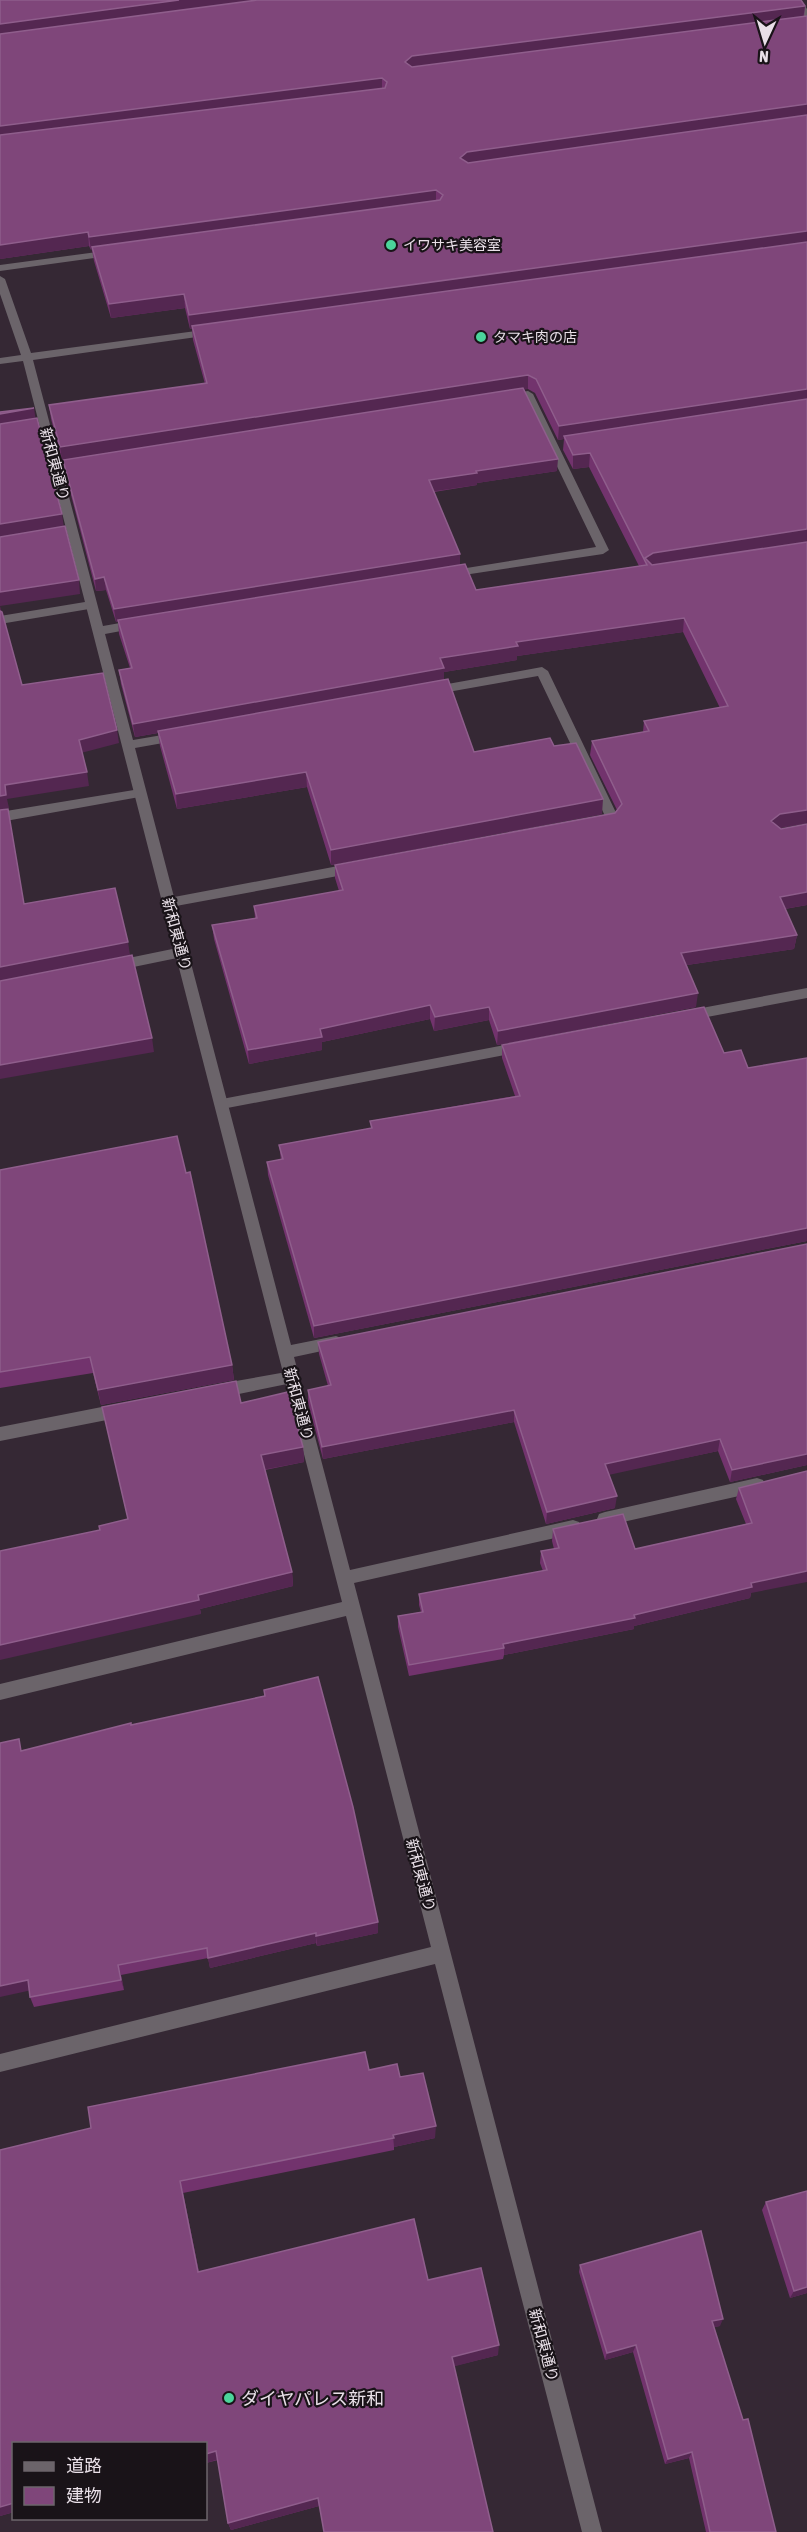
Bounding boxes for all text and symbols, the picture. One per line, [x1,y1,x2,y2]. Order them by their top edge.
north arrow [735,12,795,72]
text: N [759,48,769,66]
place label: イワサキ美容室 [403,237,501,253]
marker: イワサキ美容室 [384,238,398,252]
place label: タマキ肉の店 [493,329,577,345]
marker: タマキ肉の店 [474,330,488,344]
street label: 新和東通り [37,426,73,502]
street label: 新和東通り [159,896,195,972]
street label: 新和東通り [281,1366,317,1442]
street label: 新和東通り [403,1837,439,1913]
street label: 新和東通り [526,2307,562,2383]
place label: ダイヤパレス新和 [241,2388,384,2409]
marker: ダイヤパレス新和 [222,2391,236,2405]
legend [12,2442,207,2520]
text: 道路 [66,2455,102,2476]
text: 建物 [66,2485,102,2506]

